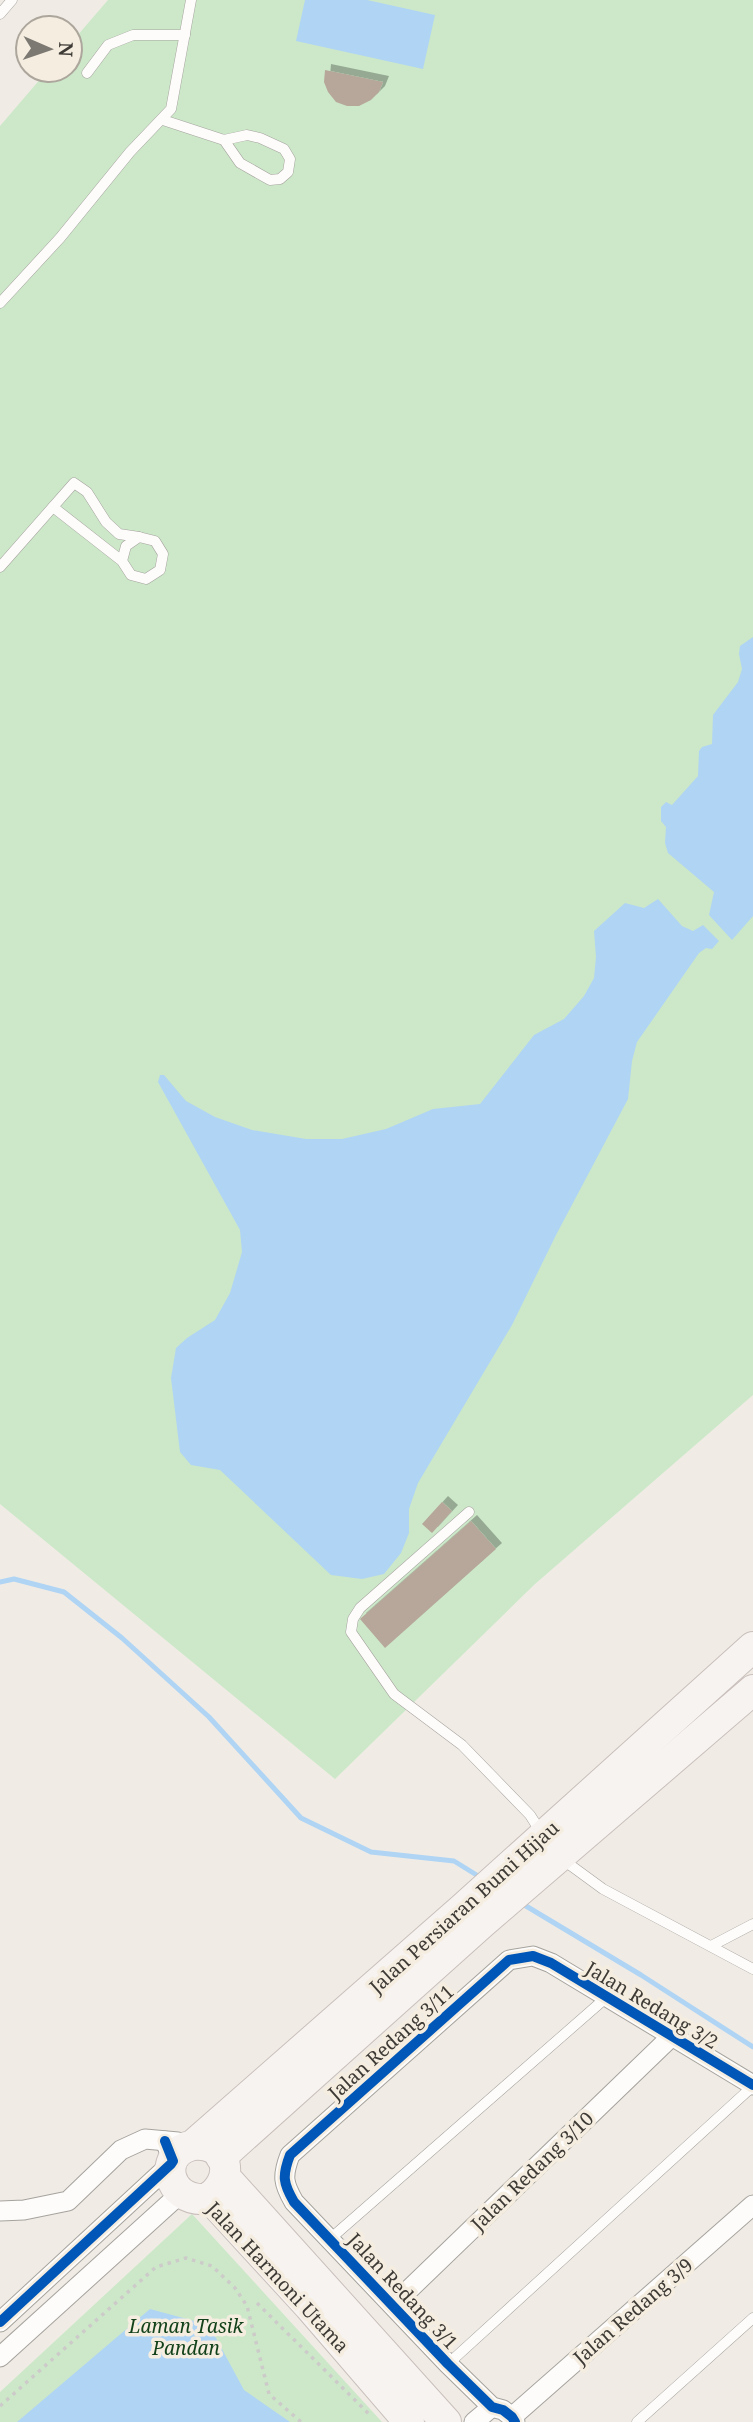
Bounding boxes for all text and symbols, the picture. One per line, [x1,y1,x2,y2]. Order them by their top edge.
north arrow [14,14,84,84]
text: N [53,42,79,58]
street label: Jalan Persiaran Bumi Hijau [363,1815,564,2000]
street label: Jalan Redang 3/2 [580,1955,723,2055]
street label: Jalan Redang 3/11 [322,1978,460,2106]
street label: Jalan Redang 3/10 [464,2106,599,2237]
street label: Jalan Harmoni Utama [200,2195,355,2358]
street label: Jalan Redang 3/1 [342,2226,464,2355]
street label: Jalan Redang 3/9 [567,2252,698,2371]
park label: Laman Tasik Pandan [128,2313,245,2361]

